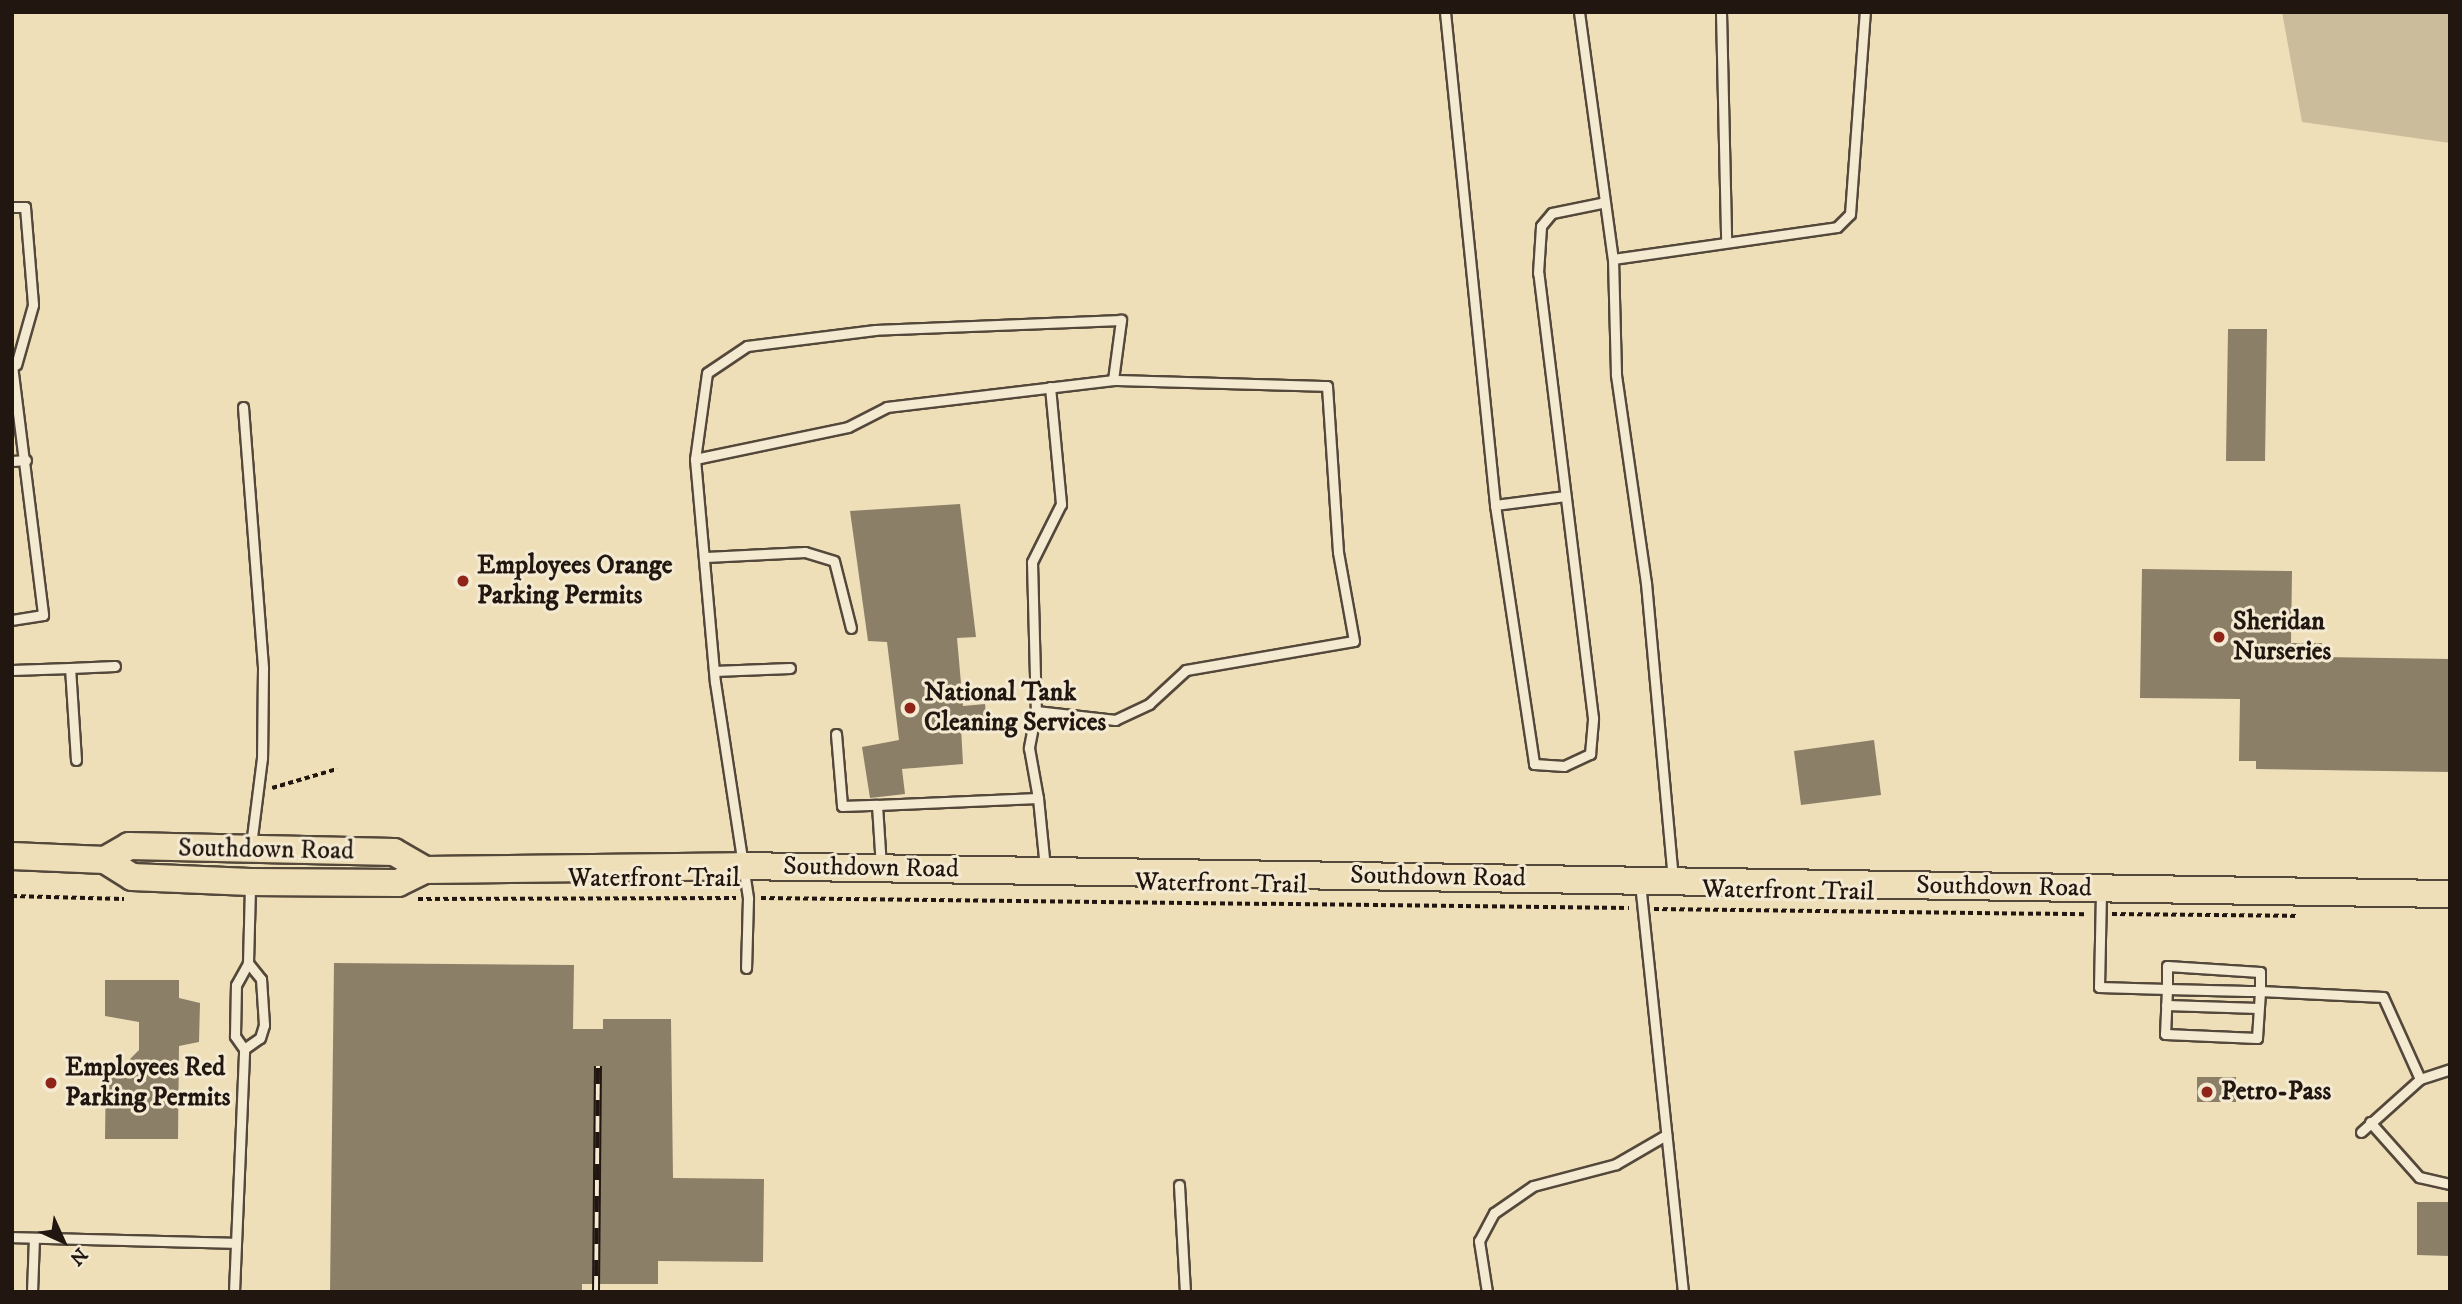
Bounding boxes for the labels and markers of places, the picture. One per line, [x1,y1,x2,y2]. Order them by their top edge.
place label: Employees Orange Parking Permits [477,550,673,612]
marker: Employees Orange Parking Permits [455,573,471,589]
place label: Sheridan Nurseries [2233,606,2331,668]
marker: Sheridan Nurseries [2211,629,2227,645]
place label: National Tank Cleaning Services [924,677,1106,738]
marker: National Tank Cleaning Services [902,700,918,716]
place label: Employees Red Parking Permits [65,1052,230,1114]
marker: Employees Red Parking Permits [43,1075,59,1091]
place label: Petro-Pass [2221,1076,2331,1108]
marker: Petro-Pass [2199,1084,2215,1100]

